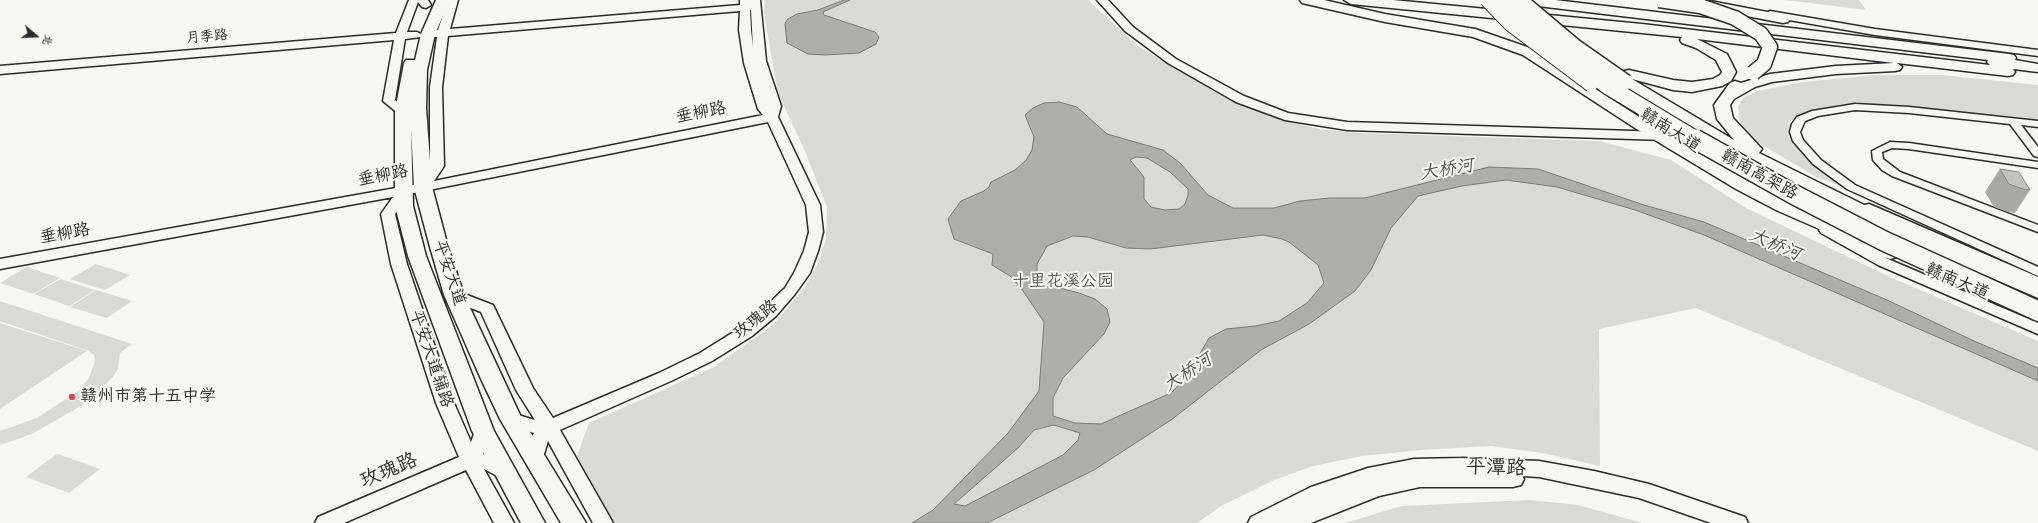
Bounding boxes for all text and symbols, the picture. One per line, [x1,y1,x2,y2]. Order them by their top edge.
north arrow [16,16,56,56]
street label: 月季路 [185,27,229,47]
text: 北 [40,33,56,47]
street label: 垂柳路 [674,98,728,128]
street label: 赣南大道 [1636,104,1704,158]
street label: 赣南高架路 [1717,145,1801,205]
water label: 大桥河 [1419,155,1475,185]
street label: 垂柳路 [356,161,410,191]
street label: 垂柳路 [38,220,92,248]
water label: 大桥河 [1746,224,1804,266]
street label: 平安大道 [428,238,470,308]
street label: 赣南大道 [1922,259,1992,305]
park label: 十里花溪公园 [1012,272,1114,292]
street label: 玫瑰路 [730,296,782,344]
street label: 平安大道辅路 [405,307,457,411]
water label: 大桥河 [1159,349,1217,397]
place label: 赣州市第十五中学 [80,387,216,407]
marker: 赣州市第十五中学 [67,392,77,402]
street label: 玫瑰路 [357,448,421,494]
street label: 平潭路 [1466,455,1526,481]

